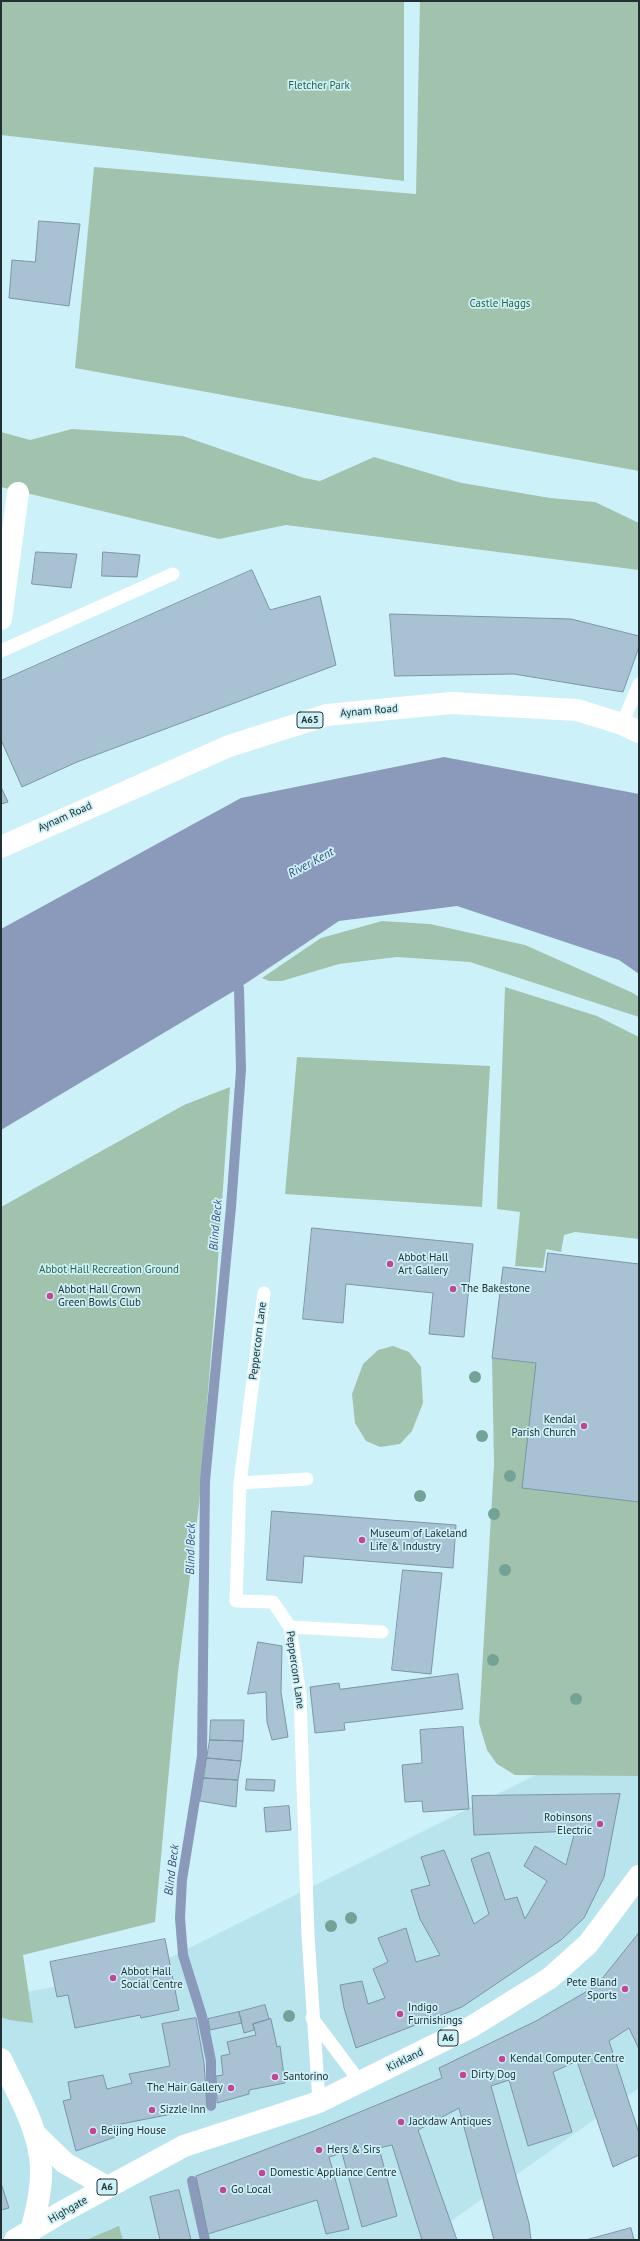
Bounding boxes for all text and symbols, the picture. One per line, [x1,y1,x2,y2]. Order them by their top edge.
park label: Fletcher Park [288,79,350,93]
park label: Castle Haggs [470,297,530,311]
street label: Aynam Road [340,702,398,720]
road number: A65 [297,712,323,728]
street label: Aynam Road [36,799,94,835]
water label: River Kent [286,845,336,881]
water label: Blind Beck [207,1199,225,1251]
place label: Abbot Hall Art Gallery [398,1251,448,1277]
marker: Abbot Hall Art Gallery [385,1259,395,1269]
park label: Abbot Hall Recreation Ground [39,1263,179,1277]
place label: The Bakestone [461,1282,530,1296]
place label: Abbot Hall Crown Green Bowls Club [58,1283,141,1309]
marker: The Bakestone [448,1284,458,1294]
marker: Abbot Hall Crown Green Bowls Club [45,1291,55,1301]
street label: Peppercorn Lane [247,1301,269,1381]
place label: Kendal Parish Church [512,1413,576,1439]
marker: Kendal Parish Church [579,1421,589,1431]
water label: Blind Beck [183,1523,199,1575]
place label: Museum of Lakeland Life & Industry [370,1527,467,1553]
marker: Museum of Lakeland Life & Industry [357,1535,367,1545]
street label: Peppercorn Lane [283,1630,307,1710]
place label: Robinsons Electric [544,1811,592,1837]
marker: Robinsons Electric [595,1819,605,1829]
water label: Blind Beck [162,1844,182,1896]
place label: Abbot Hall Social Centre [121,1965,183,1991]
marker: Abbot Hall Social Centre [108,1973,118,1983]
place label: Pete Bland Sports [566,1976,617,2002]
marker: Pete Bland Sports [620,1984,630,1994]
place label: Indigo Furnishings [408,2001,462,2027]
marker: Indigo Furnishings [395,2009,405,2019]
road number: A6 [438,2030,458,2046]
street label: Kirkland [384,2045,426,2075]
place label: Kendal Computer Centre [510,2052,624,2066]
marker: Kendal Computer Centre [497,2054,507,2064]
place label: Dirty Dog [471,2068,516,2082]
place label: Santorino [283,2070,328,2084]
marker: Dirty Dog [458,2070,468,2080]
marker: Santorino [270,2072,280,2082]
place label: The Hair Gallery [147,2081,223,2095]
marker: The Hair Gallery [226,2083,236,2093]
place label: Sizzle Inn [160,2103,206,2117]
marker: Sizzle Inn [147,2105,157,2115]
place label: Jackdaw Antiques [409,2115,491,2129]
marker: Jackdaw Antiques [396,2117,406,2127]
place label: Beijing House [101,2124,166,2138]
marker: Beijing House [88,2126,98,2136]
place label: Hers & Sirs [327,2143,380,2157]
marker: Hers & Sirs [314,2145,324,2155]
place label: Domestic Appliance Centre [270,2166,397,2180]
marker: Domestic Appliance Centre [257,2168,267,2178]
road number: A6 [97,2179,117,2195]
place label: Go Local [231,2183,271,2197]
marker: Go Local [218,2185,228,2195]
street label: Highgate [46,2194,90,2226]

